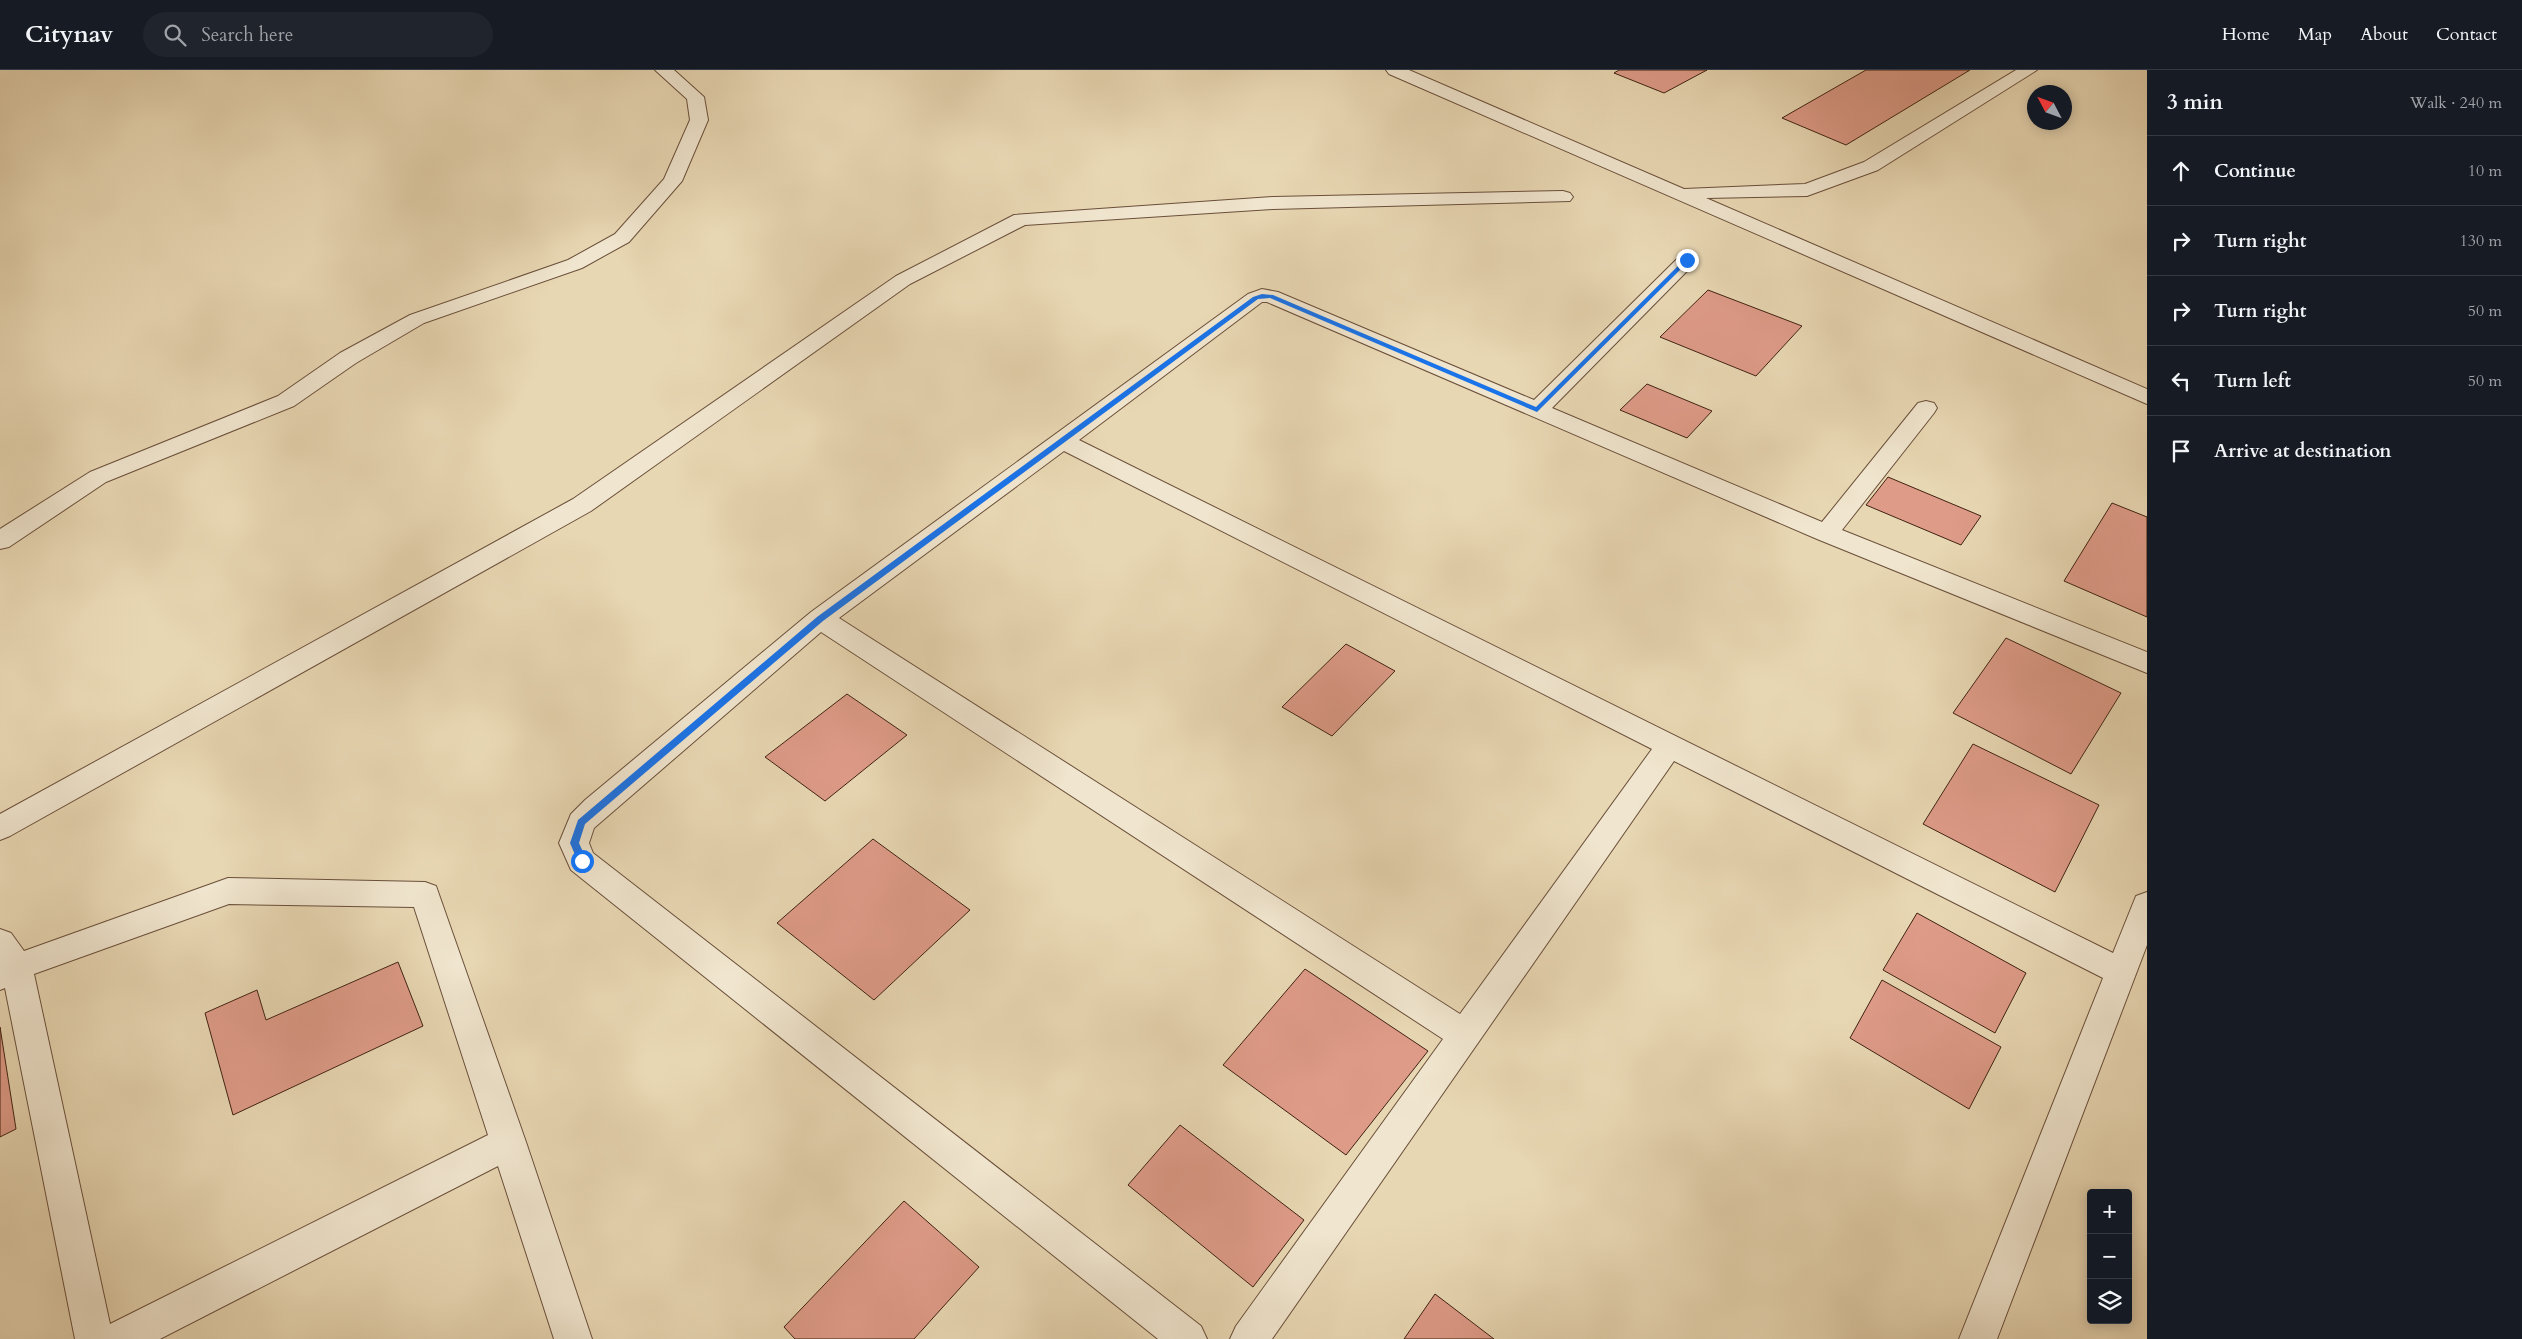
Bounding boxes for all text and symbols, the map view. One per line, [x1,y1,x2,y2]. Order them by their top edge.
search box [143,12,493,57]
text: Citynav [25,18,113,51]
icon: search [161,21,189,49]
text: Search here [201,22,293,48]
text: Home [2222,22,2270,47]
text: Map [2298,22,2332,47]
text: About [2360,22,2408,47]
text: Contact [2436,22,2497,47]
north arrow [2027,85,2072,130]
text: 3 min [2167,88,2223,117]
text: Walk · 240 m [2410,92,2502,114]
icon: ahead [2167,157,2195,185]
text: Continue [2214,158,2296,184]
text: 10 m [2468,160,2502,182]
icon: right [2167,227,2195,255]
text: Turn right [2214,228,2306,254]
text: 130 m [2460,230,2502,252]
route end [1676,249,1699,272]
icon: right [2167,297,2195,325]
text: Turn right [2214,298,2306,324]
text: 50 m [2468,300,2502,322]
icon: left [2167,367,2195,395]
text: Turn left [2214,368,2291,394]
text: 50 m [2468,370,2502,392]
icon: arrive [2167,437,2195,465]
text: Arrive at destination [2214,438,2391,464]
route start [571,850,594,873]
map controls [2087,1189,2132,1324]
button: + [2087,1189,2132,1234]
button: − [2087,1234,2132,1279]
button: layers [2087,1279,2132,1324]

